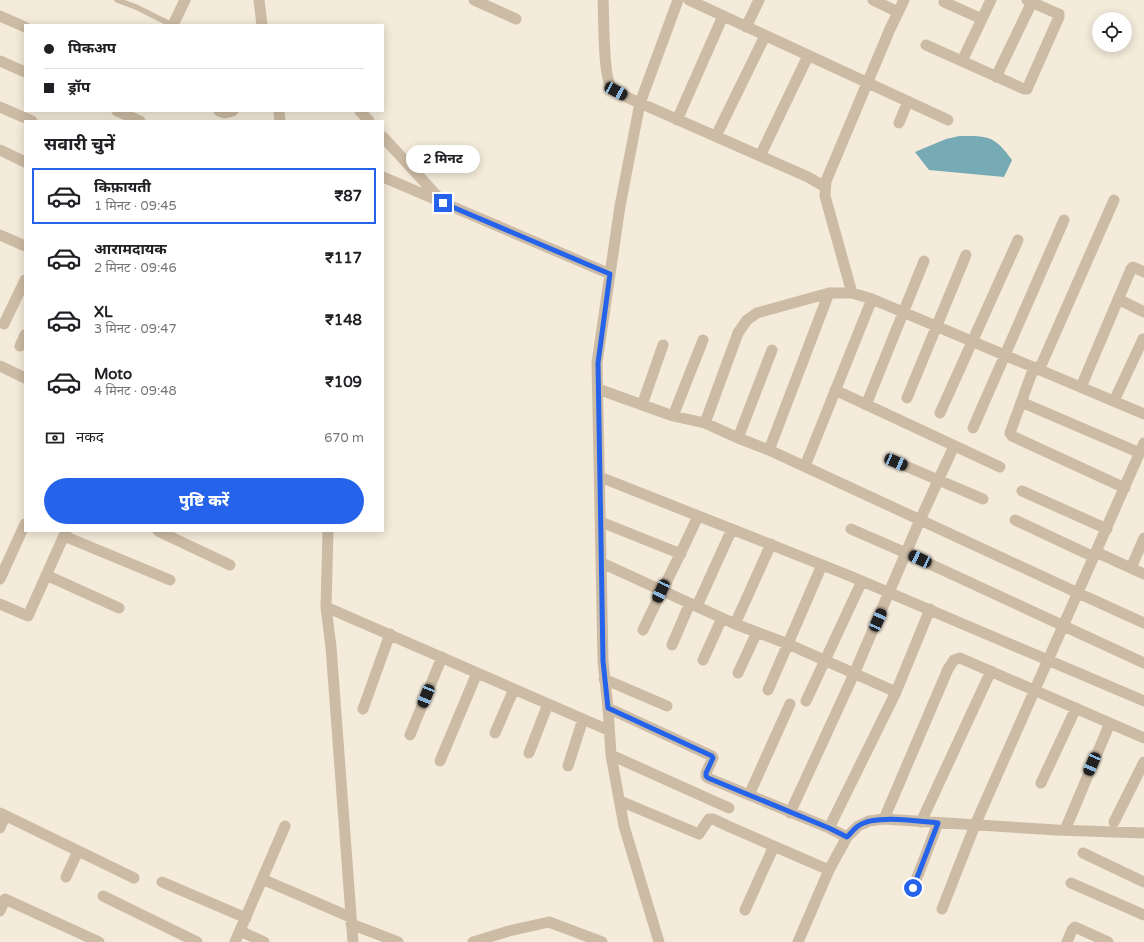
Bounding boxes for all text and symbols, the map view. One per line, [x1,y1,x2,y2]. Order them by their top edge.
map controls [1092,12,1132,52]
button: locate [1092,12,1132,52]
text: पिकअप [68,39,116,57]
text: ड्रॉप [68,78,90,96]
car [603,80,629,102]
text: सवारी चुनें [44,133,115,155]
callout: 2 मिनट [406,145,480,173]
text: 2 मिनट [423,151,463,167]
icon: car [46,178,82,214]
text: किफ़ायती [94,178,151,196]
text: ₹87 [334,187,362,205]
route end [434,194,452,212]
text: 1 मिनट · 09:45 [94,198,177,214]
icon: car [46,240,82,276]
text: आरामदायक [94,240,167,258]
text: ₹117 [325,249,362,267]
text: 2 मिनट · 09:46 [94,260,177,276]
icon: car [46,302,82,338]
text: XL [94,303,113,321]
text: ₹148 [325,311,362,329]
text: 3 मिनट · 09:47 [94,321,177,337]
icon: car [46,364,82,400]
text: Moto [94,365,132,383]
text: ₹109 [325,373,362,391]
text: 4 मिनट · 09:48 [94,383,177,399]
icon: cash [44,427,66,449]
text: नकद [76,428,104,446]
text: 670 m [324,430,364,446]
car [883,452,909,472]
button: पुष्टि करें [44,478,364,524]
car [907,548,933,570]
car [650,578,672,604]
car [868,607,888,633]
car [416,683,436,709]
car [1082,751,1102,777]
route start [904,879,922,897]

